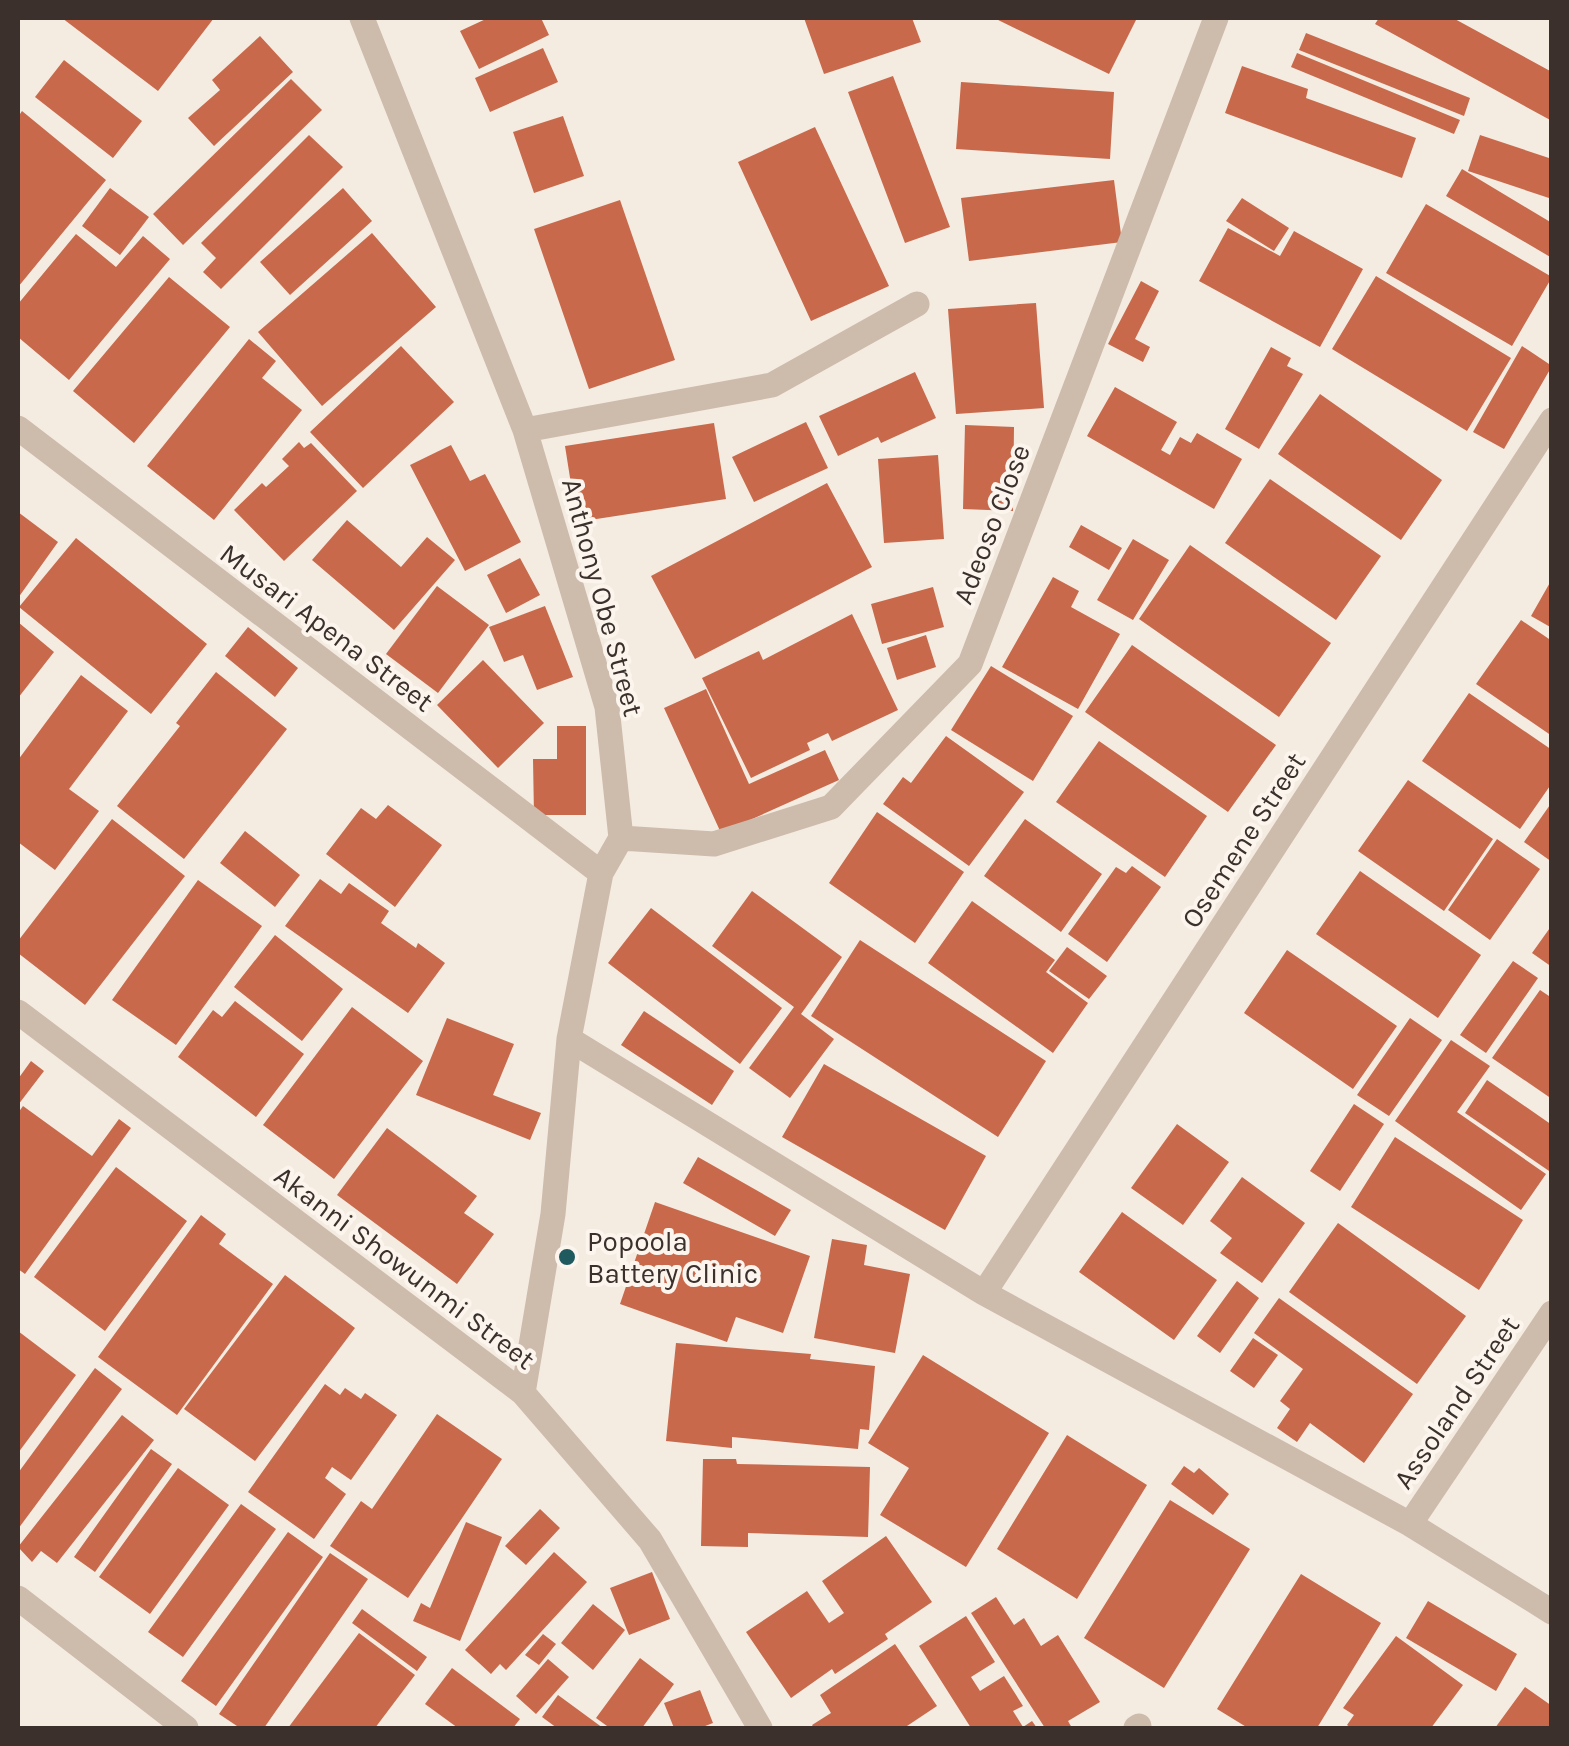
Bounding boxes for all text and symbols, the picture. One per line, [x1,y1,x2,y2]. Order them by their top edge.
street label: Adeoso Close [946,440,1037,609]
street label: Anthony Obe Street [555,475,650,720]
street label: Musari Apena Street [214,536,440,718]
street label: Osemene Street [1174,746,1312,934]
street label: Akanni Showunmi Street [268,1159,541,1376]
place label: Popoola Battery Clinic [587,1225,758,1290]
marker: Popoola Battery Clinic [556,1246,578,1268]
street label: Assoland Street [1387,1310,1526,1495]

